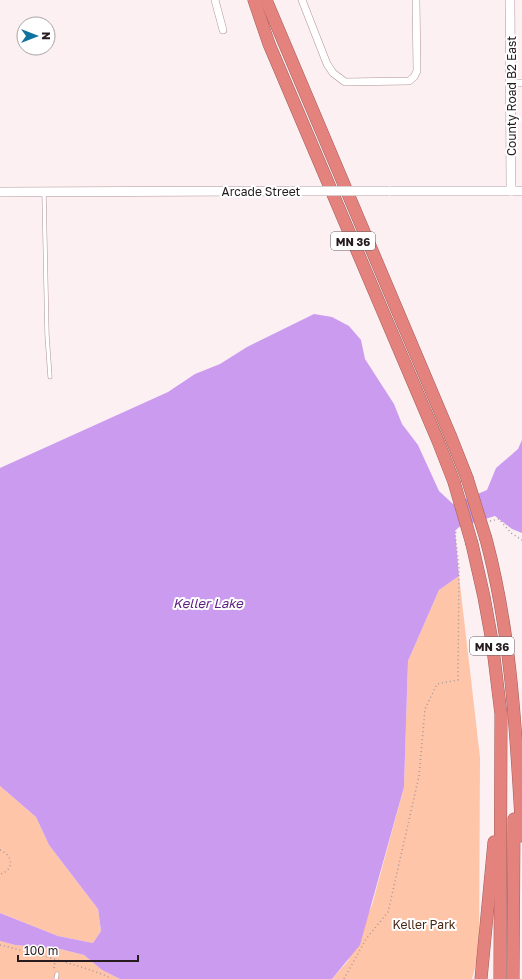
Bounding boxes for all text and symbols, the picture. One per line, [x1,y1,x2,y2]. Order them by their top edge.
north arrow [16,16,56,56]
text: N [40,32,53,40]
street label: County Road B2 East [504,36,519,156]
street label: Arcade Street [222,184,301,199]
road number: MN 36 [331,232,375,250]
water label: Keller Lake [173,595,244,611]
road number: MN 36 [470,637,514,655]
park label: Keller Park [392,917,456,932]
scale bar [18,937,138,963]
text: 100 m [24,943,58,958]

